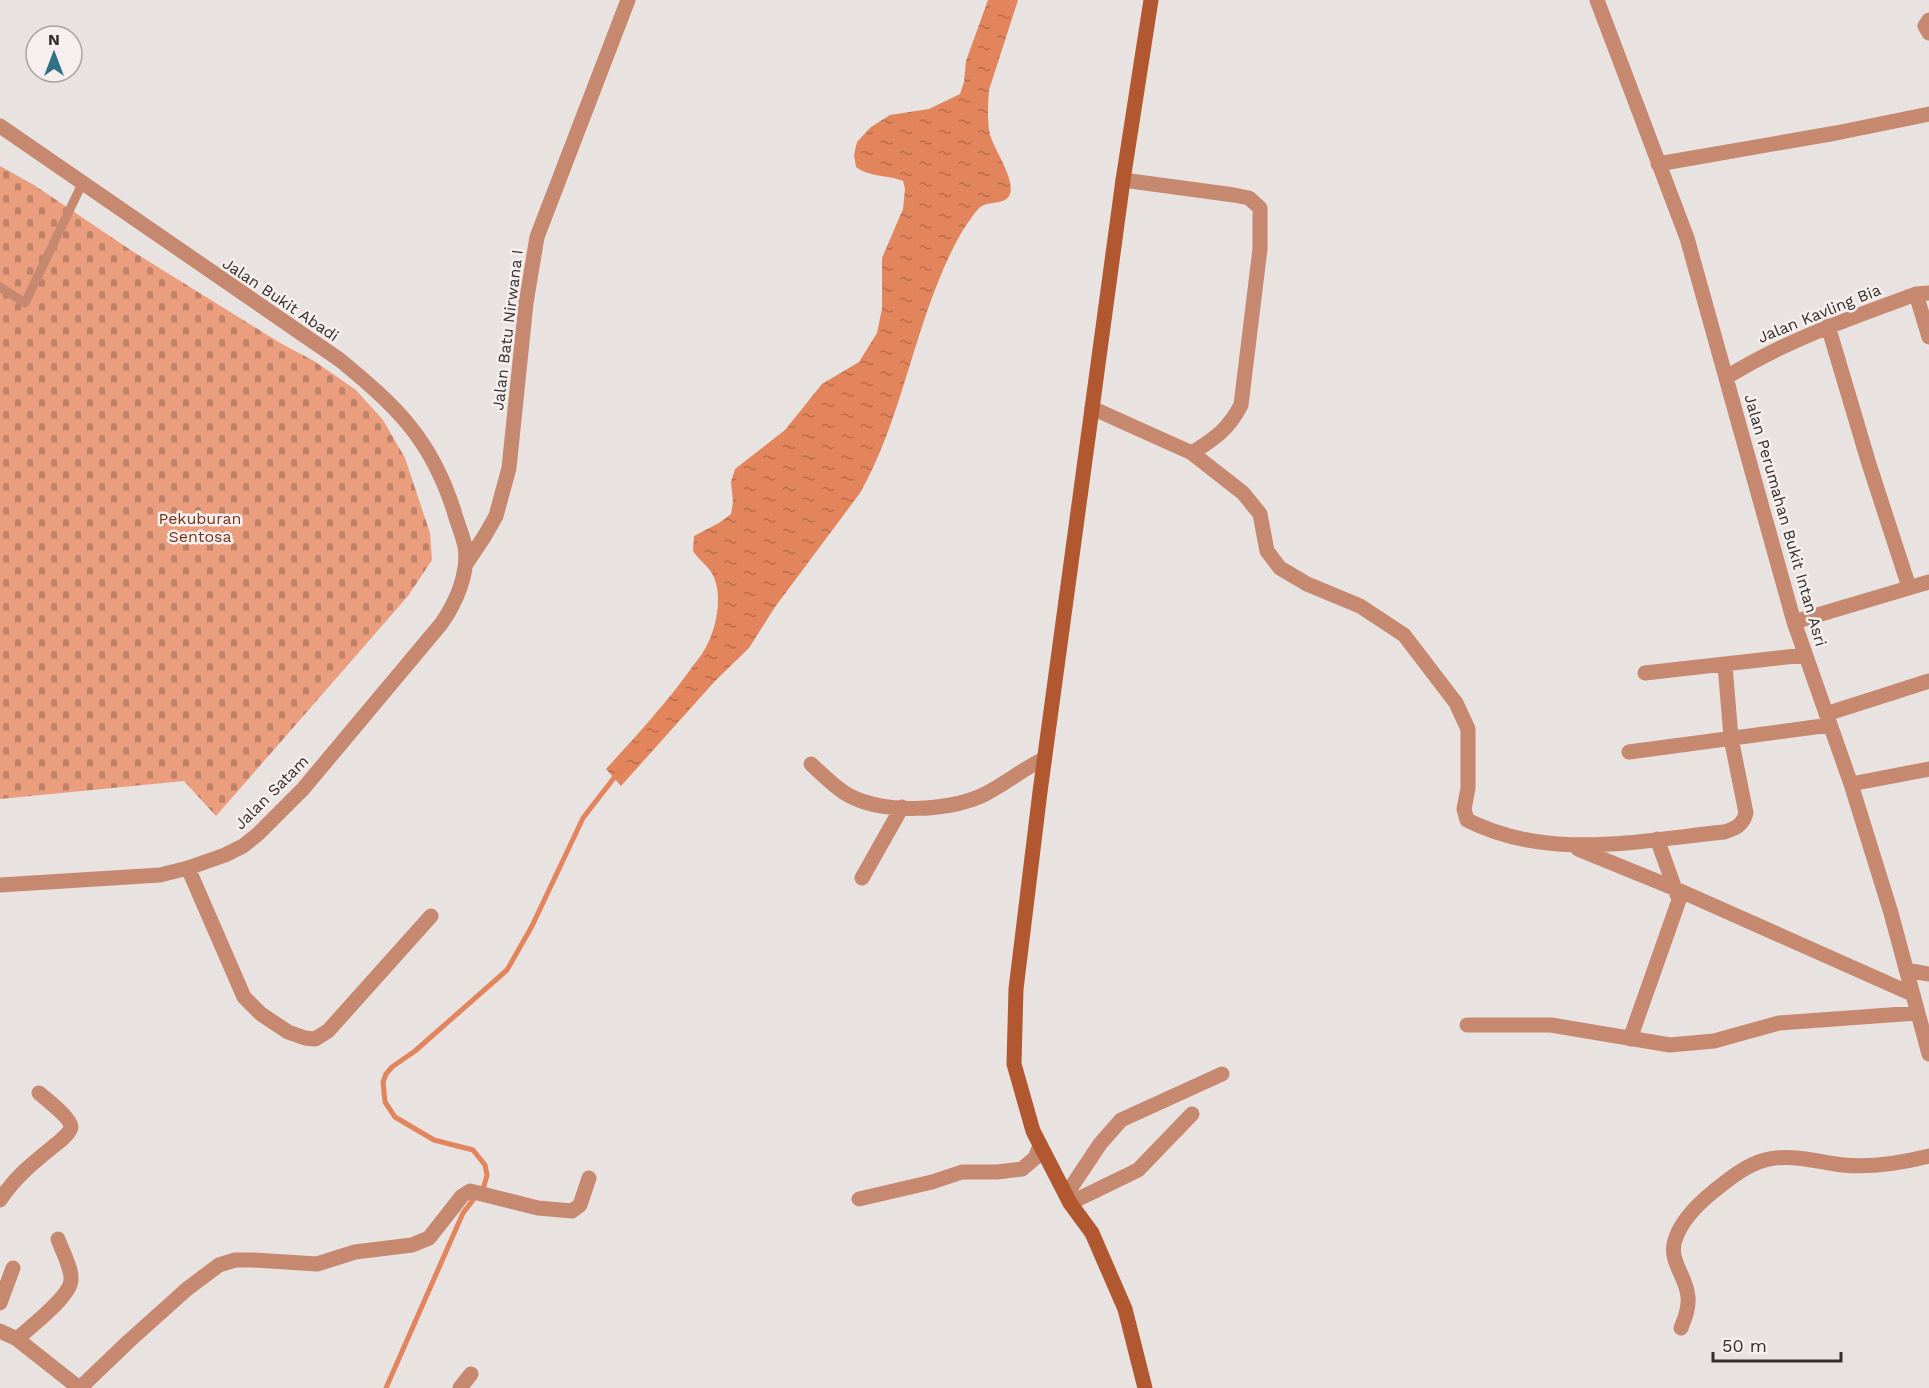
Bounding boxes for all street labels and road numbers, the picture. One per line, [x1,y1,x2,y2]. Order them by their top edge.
street label: Jalan Batu Nirwana I [488,249,527,412]
street label: Jalan Bukit Abadi [219,253,343,345]
street label: Jalan Kavling Bia [1755,280,1884,347]
street label: Jalan Perumahan Bukit Intan Asri [1740,392,1831,648]
street label: Jalan Satam [230,751,312,833]

